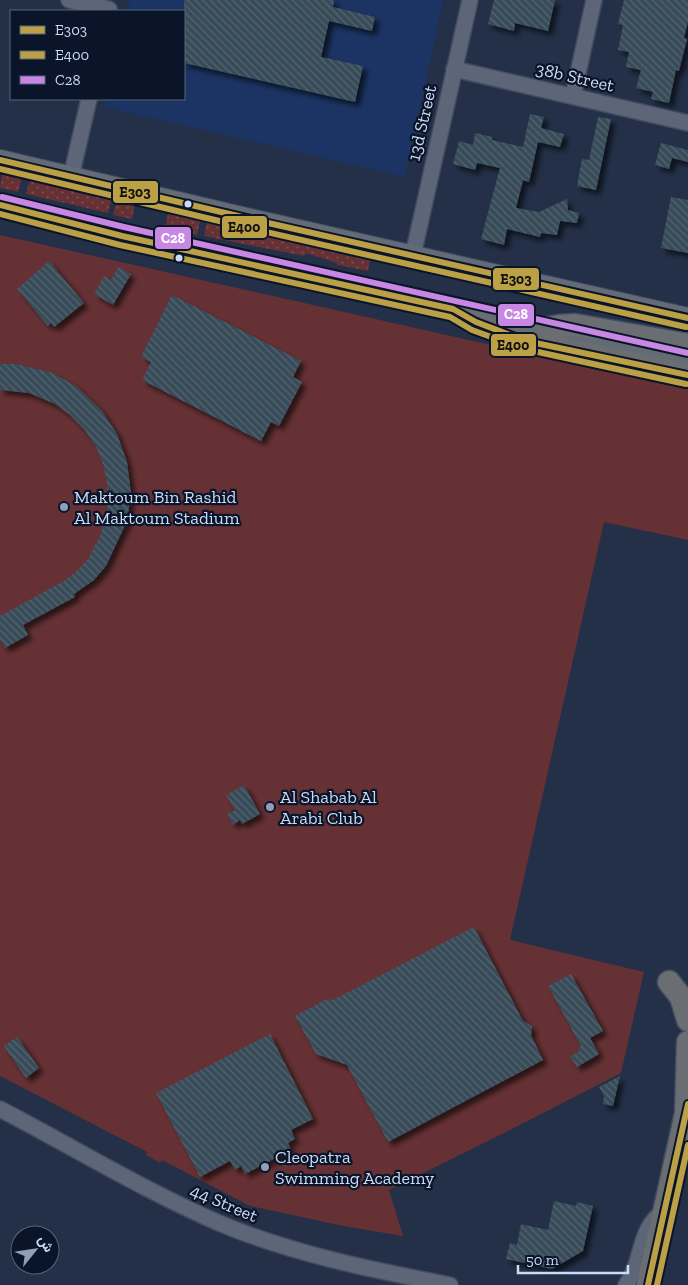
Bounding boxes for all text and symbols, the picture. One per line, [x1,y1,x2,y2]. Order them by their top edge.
legend [10,10,185,100]
text: E303 [55,21,87,39]
text: E400 [55,46,89,64]
street label: 38b Street [534,57,617,97]
text: C28 [55,71,81,89]
street label: 13d Street [403,83,441,163]
line badge: E303 [112,180,159,204]
text: E303 [119,184,151,201]
unlabelled marker [183,199,193,209]
line badge: E400 [221,215,268,239]
text: E400 [228,219,260,236]
line badge: C28 [154,226,192,250]
text: C28 [161,230,185,247]
unlabelled marker [174,253,184,263]
line badge: E303 [492,267,540,291]
text: E303 [500,271,532,288]
line badge: C28 [497,303,535,327]
text: C28 [504,306,528,323]
line badge: E400 [490,333,537,357]
text: E400 [497,337,529,354]
place label: Maktoum Bin Rashid Al Maktoum Stadium [74,486,240,529]
marker: Maktoum Bin Rashid Al Maktoum Stadium [58,501,70,513]
place label: Al Shabab Al Arabi Club [280,786,377,829]
marker: Al Shabab Al Arabi Club [264,801,276,813]
place label: Cleopatra Swimming Academy [275,1146,435,1189]
marker: Cleopatra Swimming Academy [259,1161,271,1173]
street label: 44 Street [187,1179,261,1227]
north arrow [10,1225,60,1275]
text: ش [34,1232,57,1255]
scale bar [518,1242,628,1274]
text: 50 m [526,1251,559,1269]

